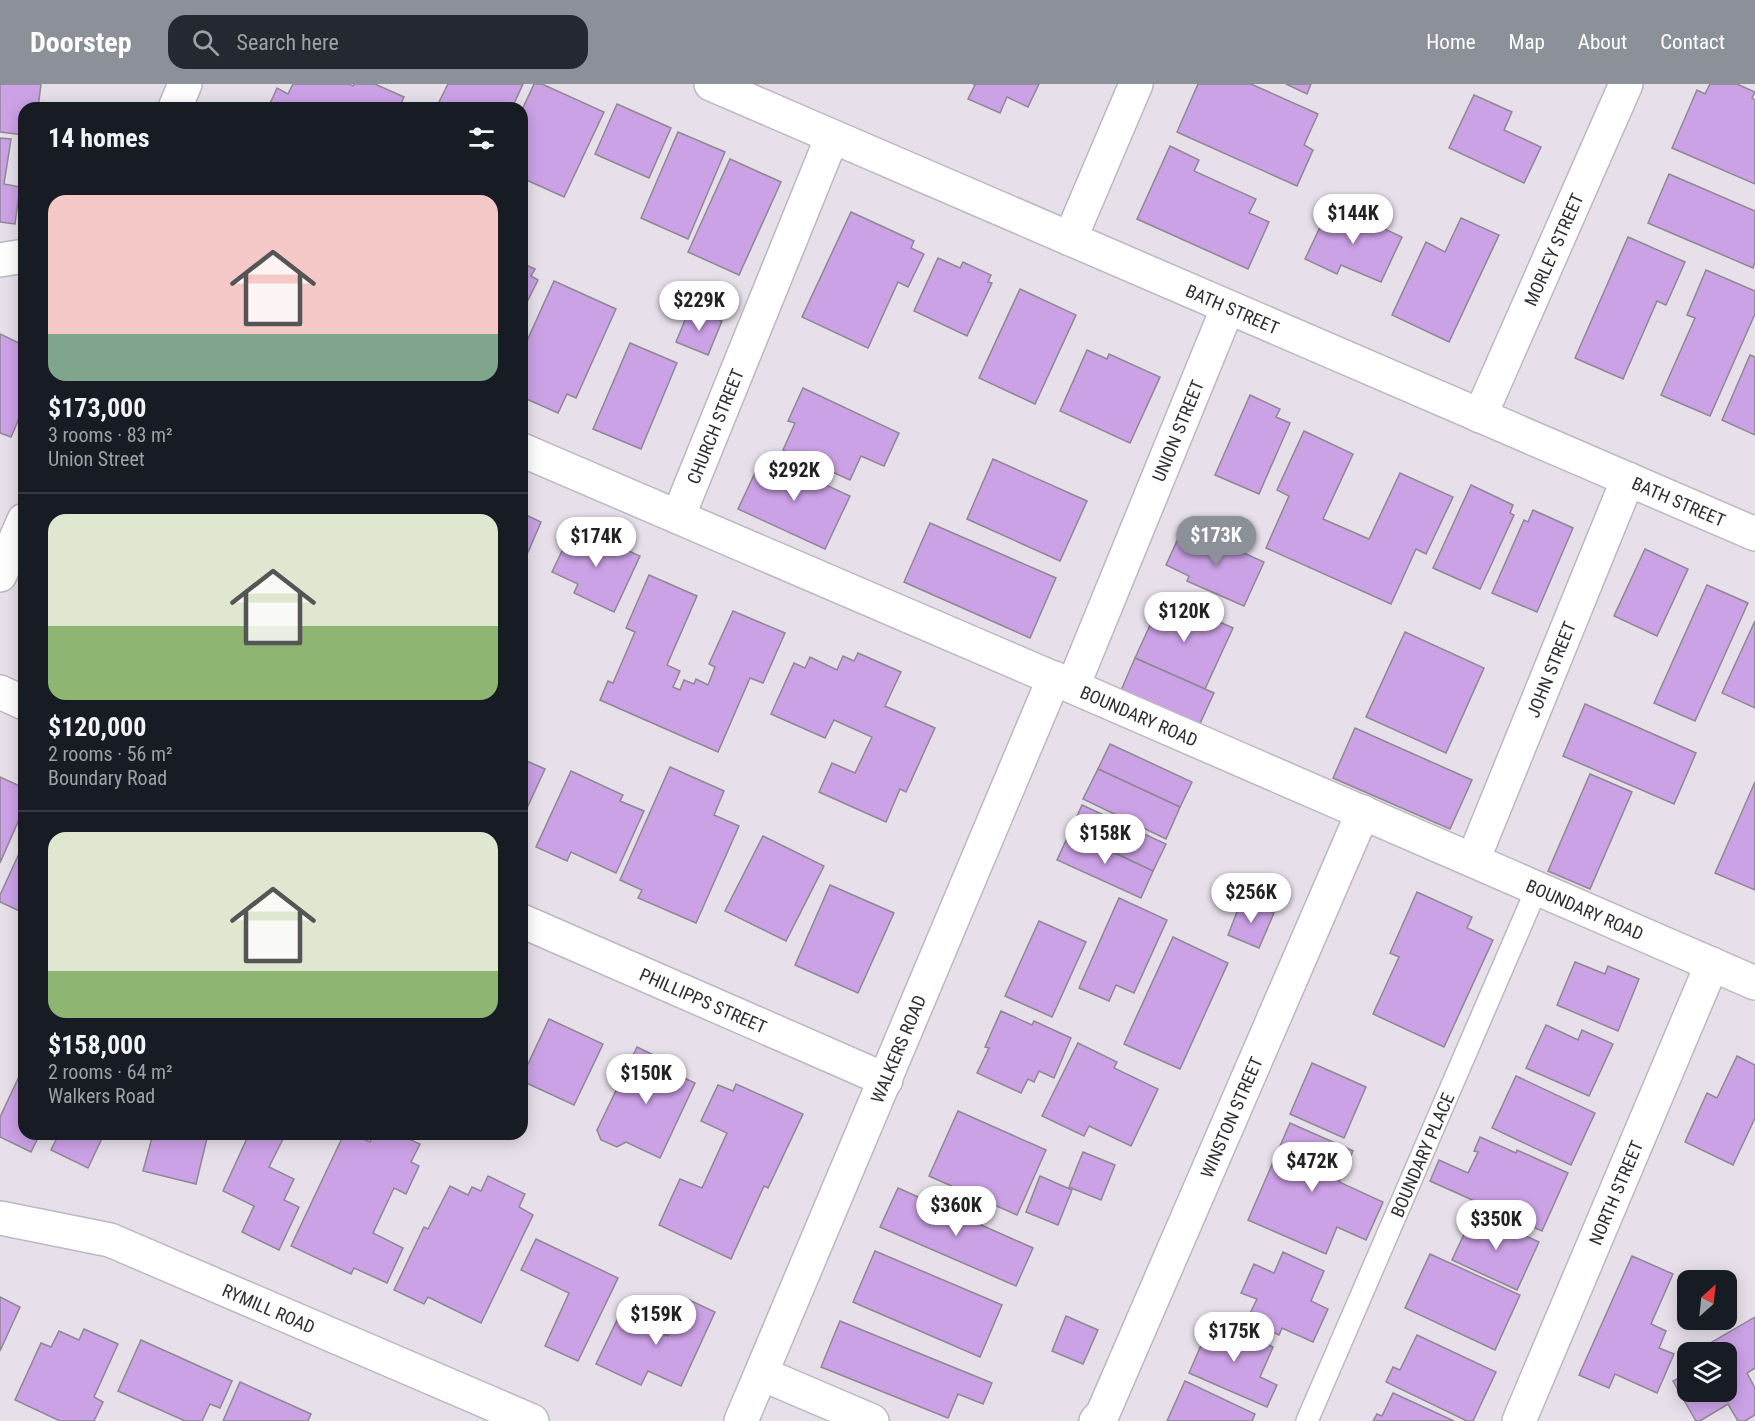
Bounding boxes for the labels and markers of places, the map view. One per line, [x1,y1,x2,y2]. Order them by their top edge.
pin: $144K [1311,194,1395,245]
pin: $229K [657,281,741,332]
pin: $292K [752,451,836,502]
pin: $173K [1174,516,1258,567]
pin: $174K [554,517,638,568]
pin: $120K [1142,592,1226,643]
pin: $158K [1063,814,1147,865]
pin: $256K [1209,873,1293,924]
pin: $150K [604,1054,688,1105]
pin: $472K [1270,1142,1354,1193]
pin: $360K [914,1186,998,1237]
pin: $350K [1454,1200,1538,1251]
pin: $159K [614,1295,698,1346]
pin: $175K [1192,1312,1276,1363]

